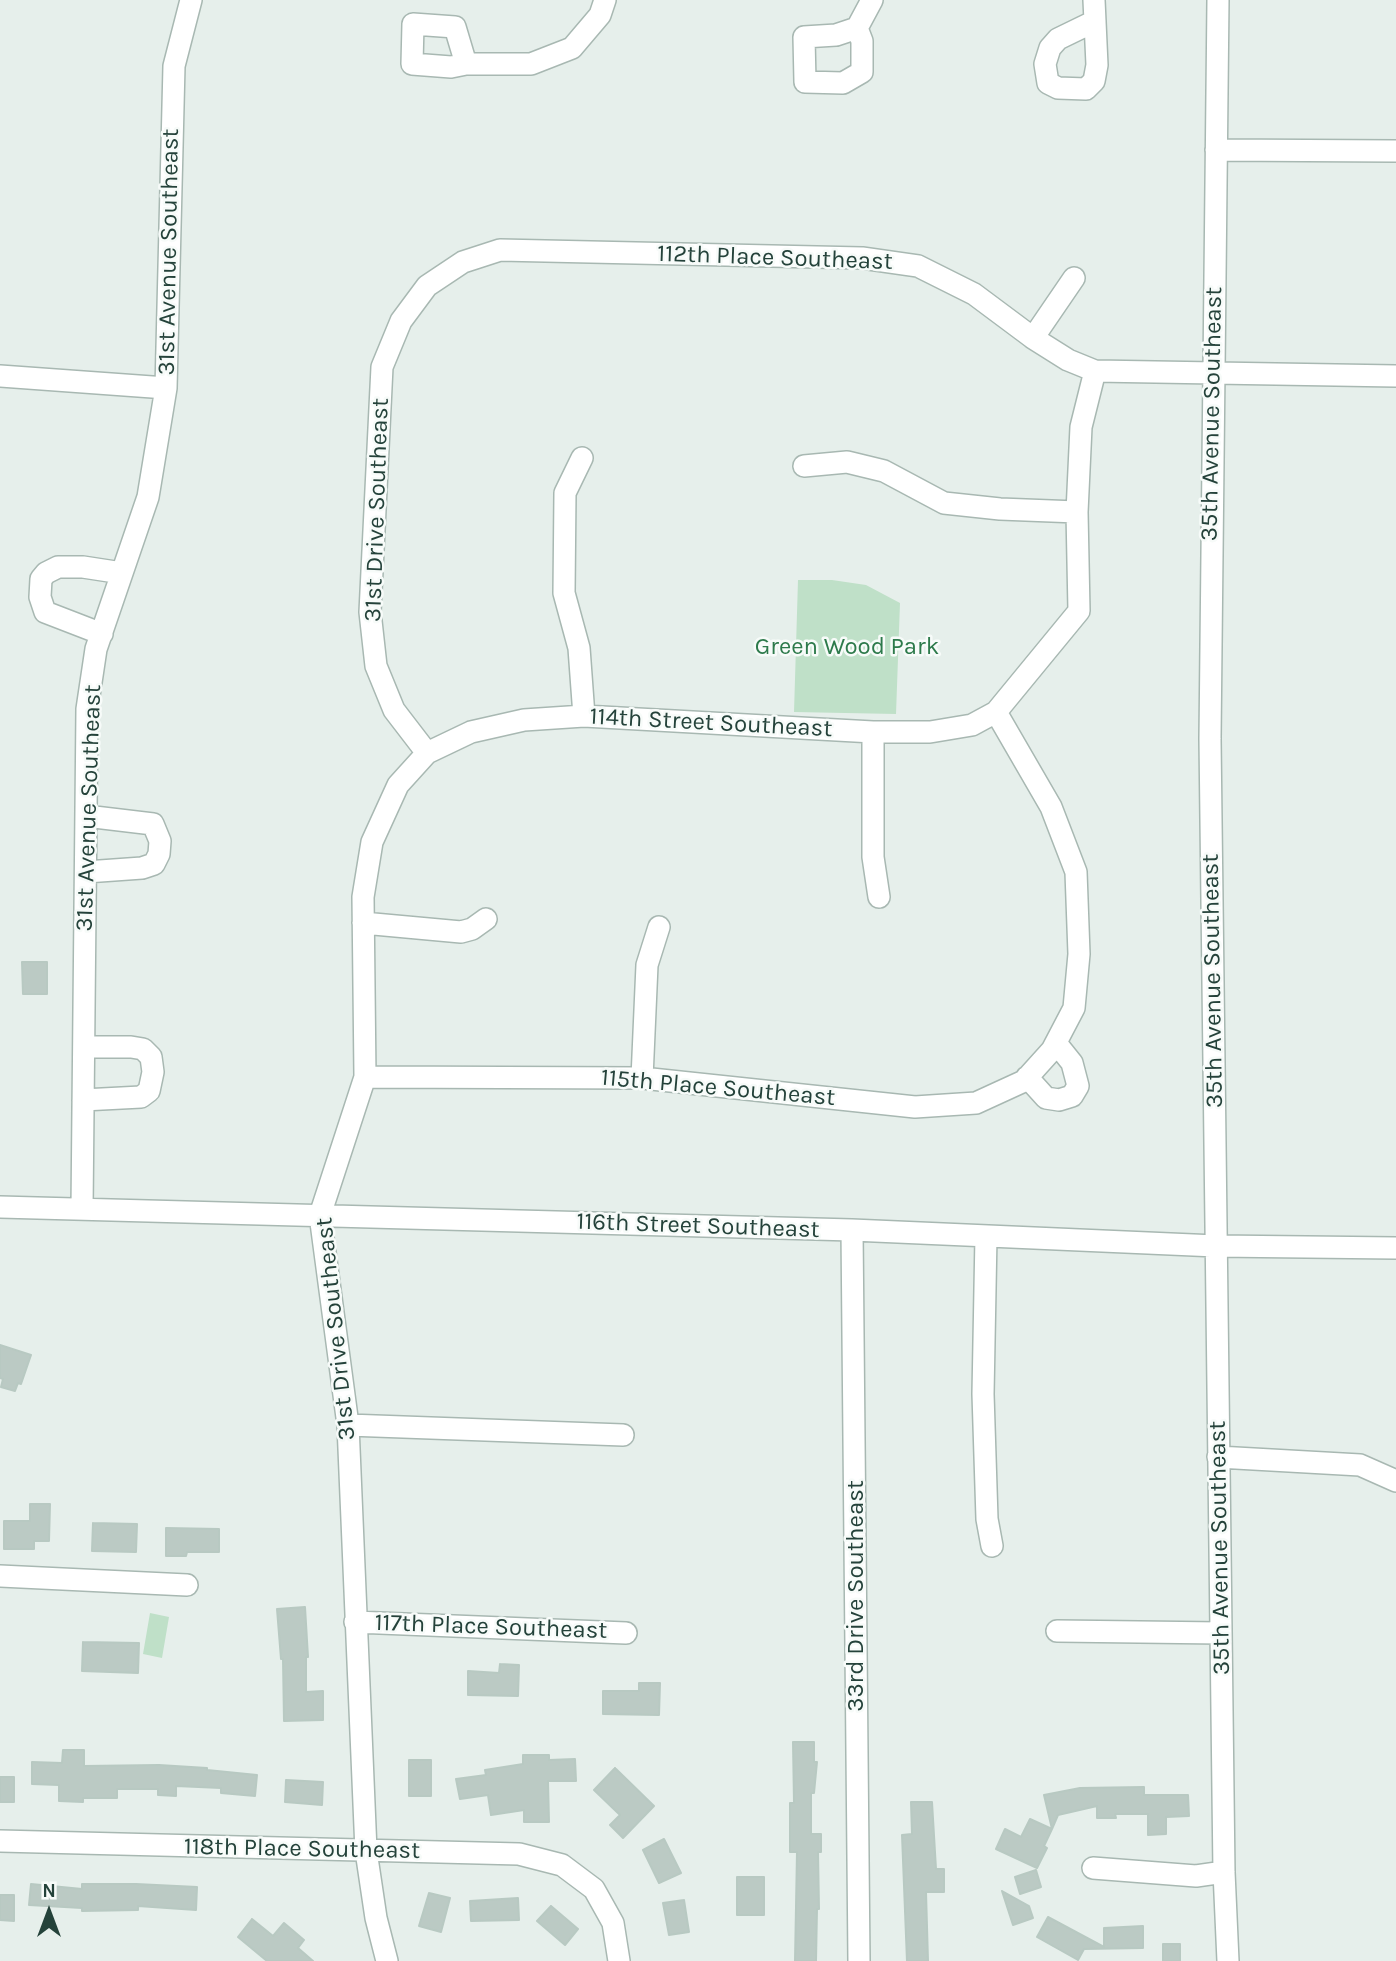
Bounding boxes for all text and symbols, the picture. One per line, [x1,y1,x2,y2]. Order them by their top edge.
street label: 31st Avenue Southeast [152,128,186,376]
street label: 112th Place Southeast [657,240,893,276]
street label: 35th Avenue Southeast [1195,287,1229,541]
street label: 31st Drive Southeast [359,398,395,622]
park label: Green Wood Park [755,633,939,661]
street label: 31st Avenue Southeast [70,684,108,932]
street label: 114th Street Southeast [589,702,833,744]
street label: 35th Avenue Southeast [1196,854,1230,1108]
street label: 115th Place Southeast [600,1063,836,1113]
street label: 116th Street Southeast [576,1207,820,1245]
street label: 31st Drive Southeast [310,1216,362,1442]
street label: 35th Avenue Southeast [1203,1421,1237,1675]
street label: 33rd Drive Southeast [842,1480,870,1712]
street label: 117th Place Southeast [374,1609,608,1645]
street label: 118th Place Southeast [184,1833,420,1865]
north arrow [14,1877,84,1947]
text: N [42,1880,56,1902]

